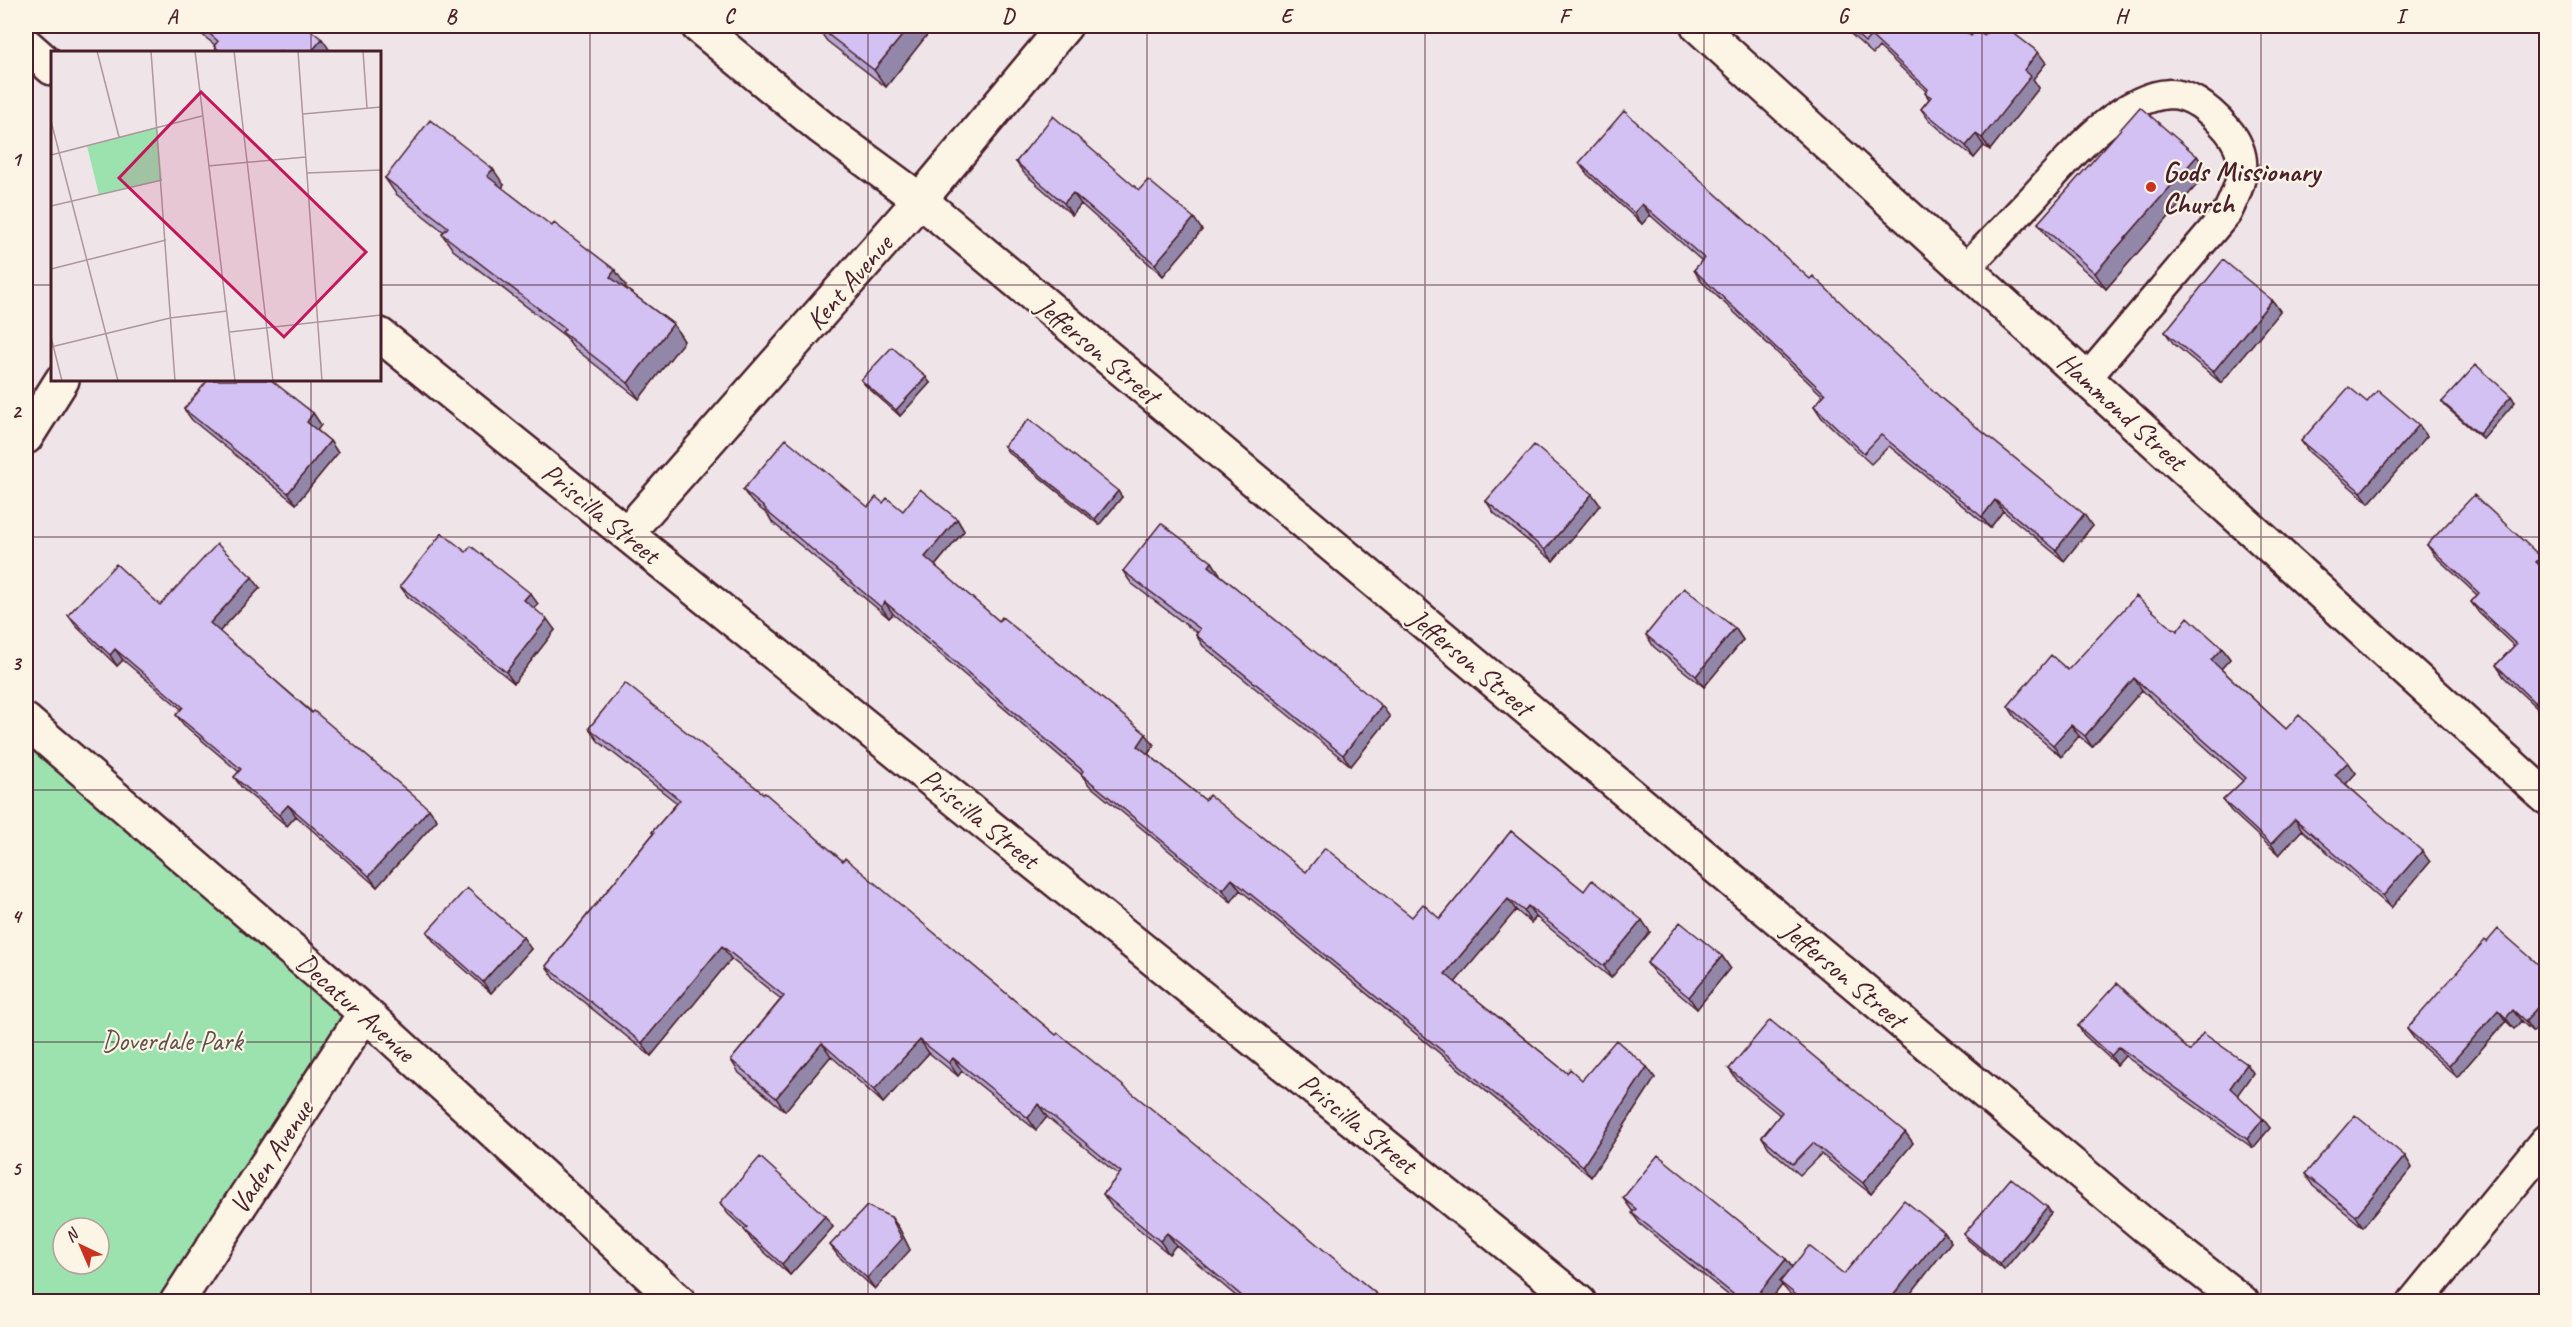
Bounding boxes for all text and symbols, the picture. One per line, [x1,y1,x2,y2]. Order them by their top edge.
text: A [167,4,179,29]
text: B [446,4,458,29]
text: C [724,4,736,29]
text: D [1002,4,1016,29]
text: E [1281,4,1295,29]
text: F [1559,4,1573,29]
text: G [1838,4,1851,29]
text: H [2115,4,2130,29]
text: I [2396,4,2409,29]
inset map [51,51,381,381]
text: 1 [12,147,23,172]
place label: Gods Missionary Church [2163,154,2322,221]
marker: Gods Missionary Church [2144,180,2158,194]
street label: Kent Avenue [798,226,901,337]
street label: Jefferson Street [1028,287,1170,414]
street label: Hammond Street [2050,344,2196,480]
text: 2 [12,399,23,424]
street label: Priscilla Street [535,455,669,573]
street label: Jefferson Street [1401,599,1543,726]
text: 3 [12,651,23,676]
street label: Priscilla Street [914,760,1048,878]
text: 4 [12,904,24,929]
street label: Jefferson Street [1774,911,1916,1038]
street label: Decatur Avenue [289,945,424,1071]
park label: Doverdale Park [101,1023,244,1058]
street label: Priscilla Street [1292,1065,1426,1183]
street label: Vaden Avenue [221,1092,322,1220]
text: 5 [12,1156,23,1181]
north arrow [51,1216,111,1276]
text: N [61,1223,84,1247]

